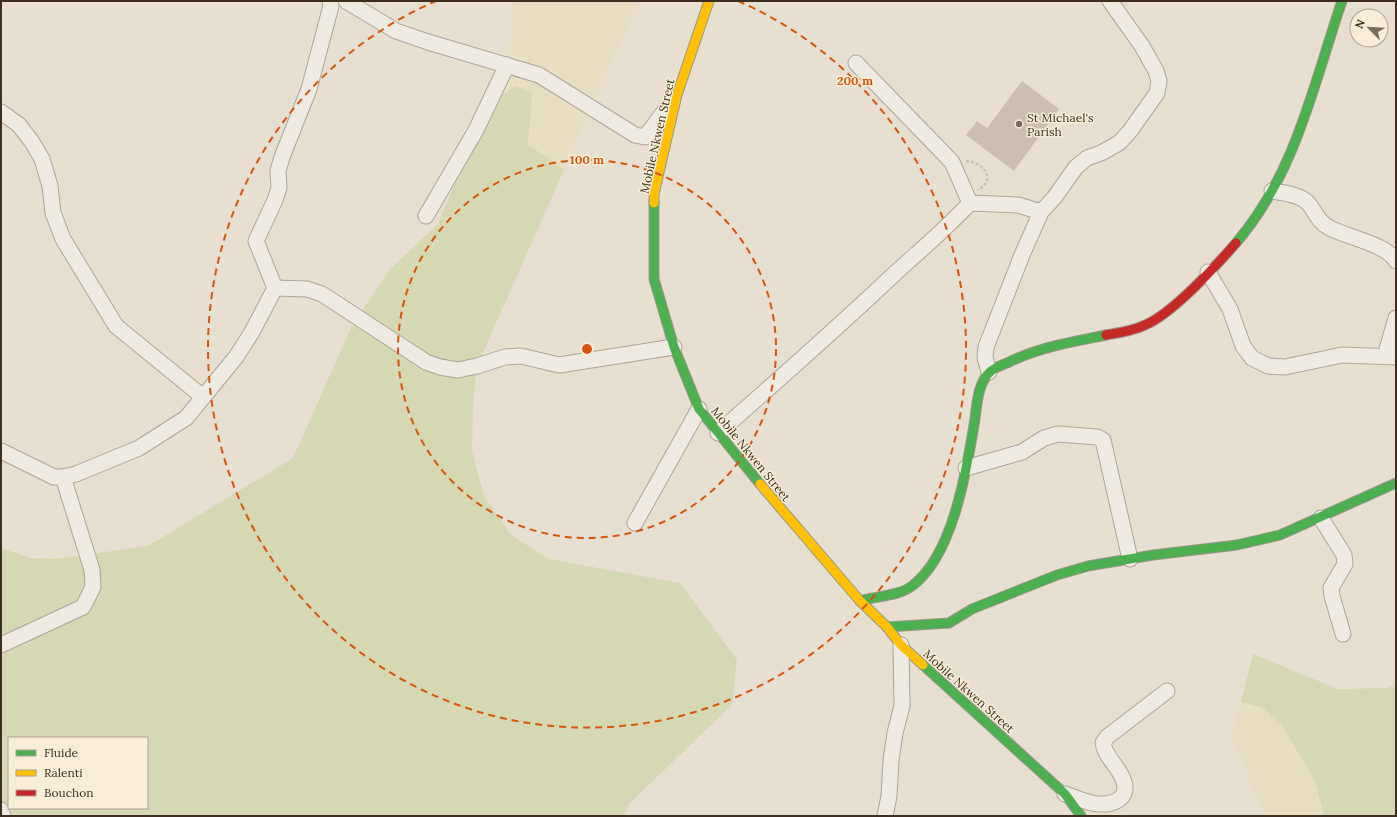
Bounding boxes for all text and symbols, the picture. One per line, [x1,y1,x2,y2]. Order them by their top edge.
north arrow [1349,8,1389,48]
text: N [1352,17,1368,31]
text: 200 m [837,73,873,88]
street label: Mobile Nkwen Street [637,77,678,195]
place label: St Michael's Parish [1027,110,1094,139]
marker: St Michael's Parish [1014,119,1024,129]
text: 100 m [570,152,604,167]
centre of rings [580,342,594,356]
street label: Mobile Nkwen Street [708,404,794,505]
street label: Mobile Nkwen Street [920,646,1018,736]
legend [8,737,148,809]
text: Fluide [44,745,79,760]
text: Ralenti [44,765,83,780]
text: Bouchon [44,785,94,800]

